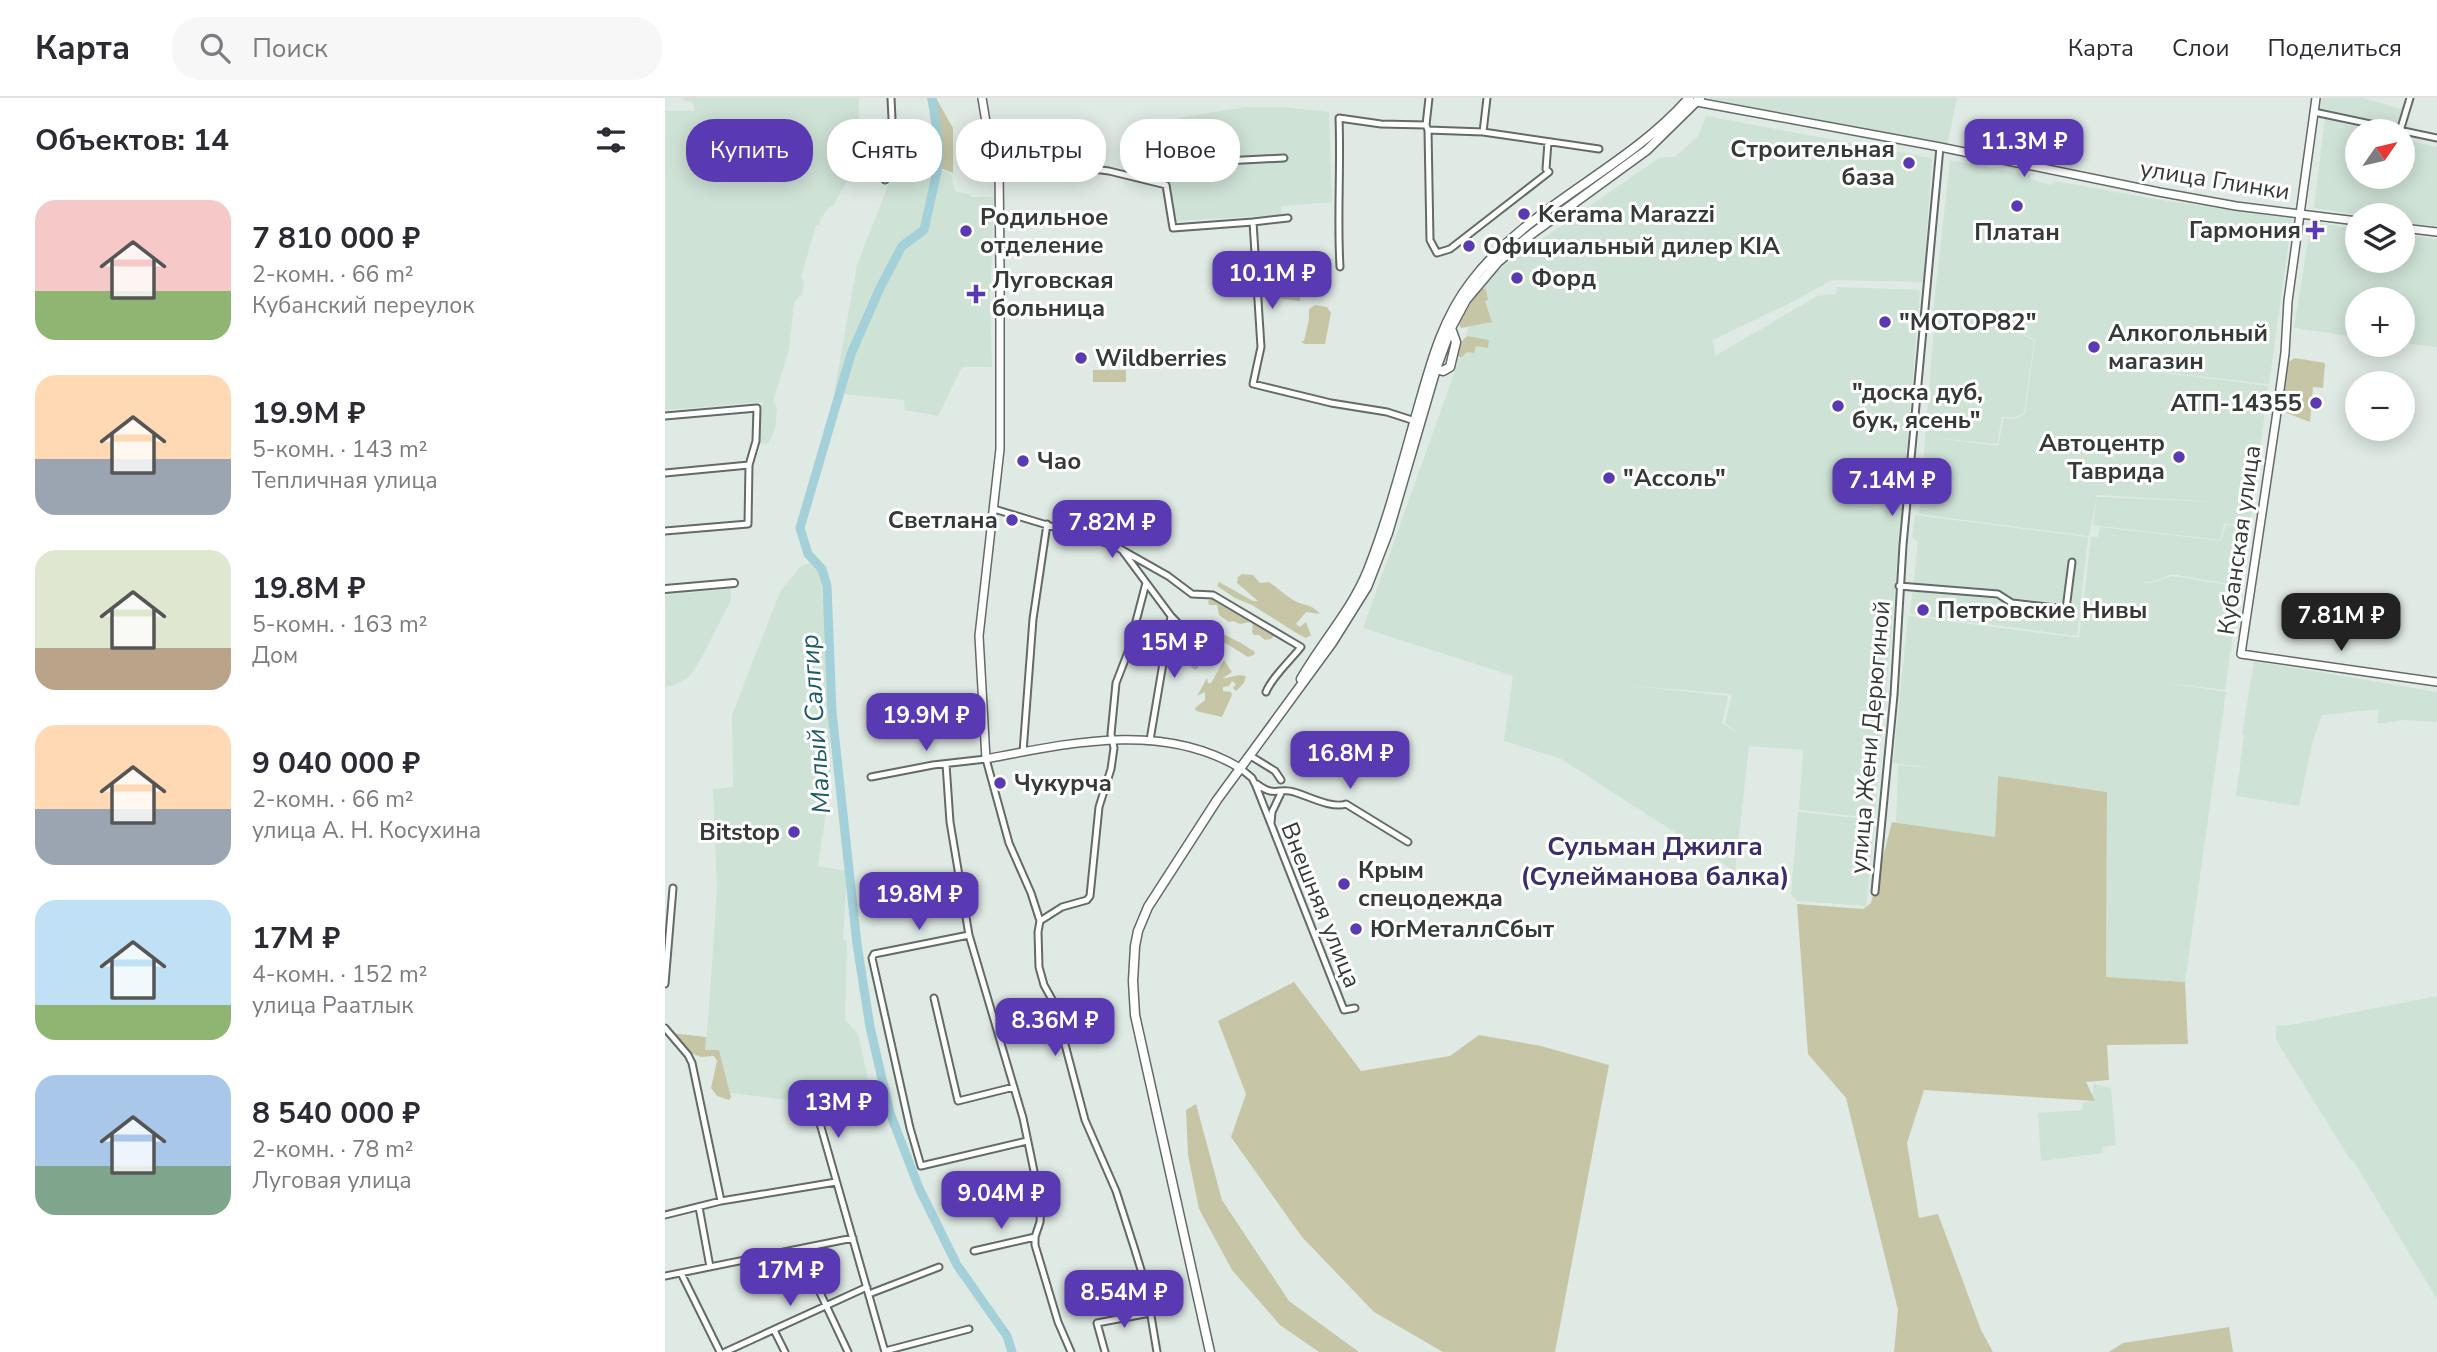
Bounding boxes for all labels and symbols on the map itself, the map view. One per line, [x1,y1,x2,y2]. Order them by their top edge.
north arrow [2345,119,2415,189]
pin: 11.3M ₽ [1959,120,2089,179]
place label: Строительная база [1730,133,1895,193]
street label: улица Глинки [2138,152,2292,208]
marker: Строительная база [1901,155,1917,171]
place label: Kerama Marazzi [1538,198,1715,230]
marker: Платан [2009,198,2025,214]
place label: Родильное отделение [980,201,1108,261]
marker: Kerama Marazzi [1516,206,1532,222]
place label: Гармония [2189,214,2301,246]
place label: Платан [1974,216,2060,248]
marker: Гармония [2307,222,2323,238]
marker: Родильное отделение [958,223,974,239]
place label: Официальный дилер KIA [1483,230,1780,262]
marker: Официальный дилер KIA [1461,238,1477,254]
pin: 10.1M ₽ [1207,252,1337,311]
place label: Форд [1531,262,1596,294]
place label: Луговская больница [992,264,1114,324]
marker: Форд [1509,270,1525,286]
marker: Луговская больница [966,284,986,304]
place label: "МОТОР82" [1899,306,2036,338]
marker: "МОТОР82" [1877,314,1893,330]
place label: Алкогольный магазин [2108,317,2268,377]
marker: Алкогольный магазин [2086,339,2102,355]
place label: Wildberries [1095,342,1227,374]
marker: Wildberries [1073,350,1089,366]
place label: "доска дуб, бук, ясень" [1852,376,1983,436]
place label: АТП-14355 [2170,387,2302,419]
marker: АТП-14355 [2308,395,2324,411]
marker: "доска дуб, бук, ясень" [1830,398,1846,414]
place label: Автоцентр Таврида [2039,427,2165,487]
street label: Кубанская улица [2210,443,2268,637]
place label: Чао [1037,445,1081,477]
marker: Автоцентр Таврида [2171,449,2187,465]
marker: Чао [1015,453,1031,469]
pin: 7.14M ₽ [1827,458,1957,518]
place label: "Ассоль" [1623,462,1726,494]
marker: "Ассоль" [1601,470,1617,486]
pin: 7.82M ₽ [1047,500,1177,560]
place label: Светлана [888,504,998,536]
marker: Светлана [1004,512,1020,528]
place label: Петровские Нивы [1937,594,2147,626]
pin: 7.81M ₽ [2276,594,2406,653]
street label: улица Жени Дерюгиной [1842,599,1898,875]
marker: Петровские Нивы [1915,602,1931,618]
pin: 15M ₽ [1125,620,1223,680]
water label: Малый Салгир [792,633,839,815]
pin: 19.9M ₽ [861,694,991,753]
pin: 16.8M ₽ [1285,732,1415,791]
place label: Чукурча [1014,767,1112,799]
marker: Чукурча [992,775,1008,791]
place label: Bitstop [699,816,780,848]
street label: Внешняя улица [1273,818,1369,992]
marker: Bitstop [786,824,802,840]
district label: Сульман Джилга (Сулейманова балка) [1520,829,1790,894]
place label: Крым спецодежда [1358,854,1503,914]
pin: 19.8M ₽ [854,872,984,932]
marker: Крым спецодежда [1336,876,1352,892]
place label: ЮгМеталлСбыт [1370,913,1555,945]
marker: ЮгМеталлСбыт [1348,921,1364,937]
pin: 8.36M ₽ [990,998,1120,1058]
pin: 13M ₽ [789,1080,887,1140]
pin: 9.04M ₽ [936,1172,1066,1231]
pin: 17M ₽ [741,1248,839,1308]
pin: 8.54M ₽ [1059,1270,1189,1330]

